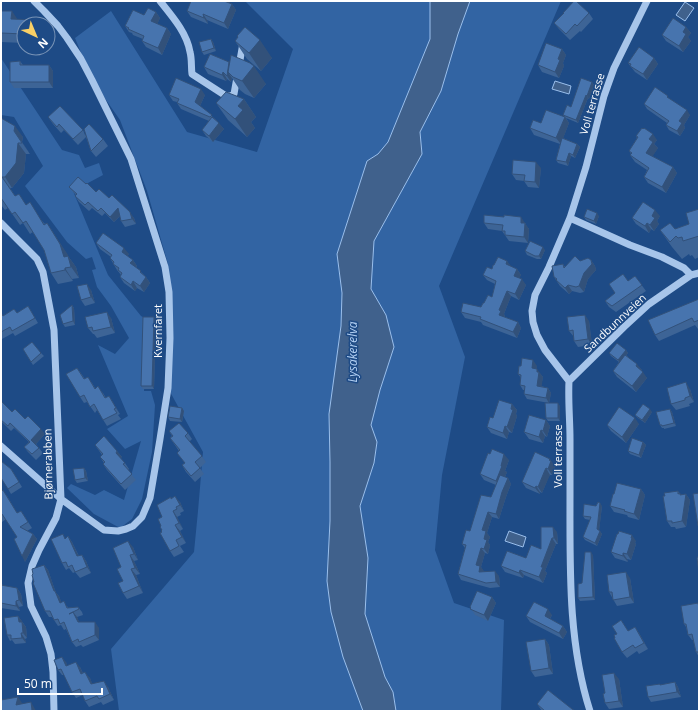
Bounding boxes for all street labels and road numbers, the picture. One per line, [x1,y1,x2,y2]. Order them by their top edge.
street label: Voll terrasse [576,71,607,136]
street label: Sandbunnveien [580,290,649,355]
street label: Kvernfaret [150,304,165,358]
street label: Voll terrasse [550,424,565,488]
street label: Bjørnerabben [39,428,56,500]

